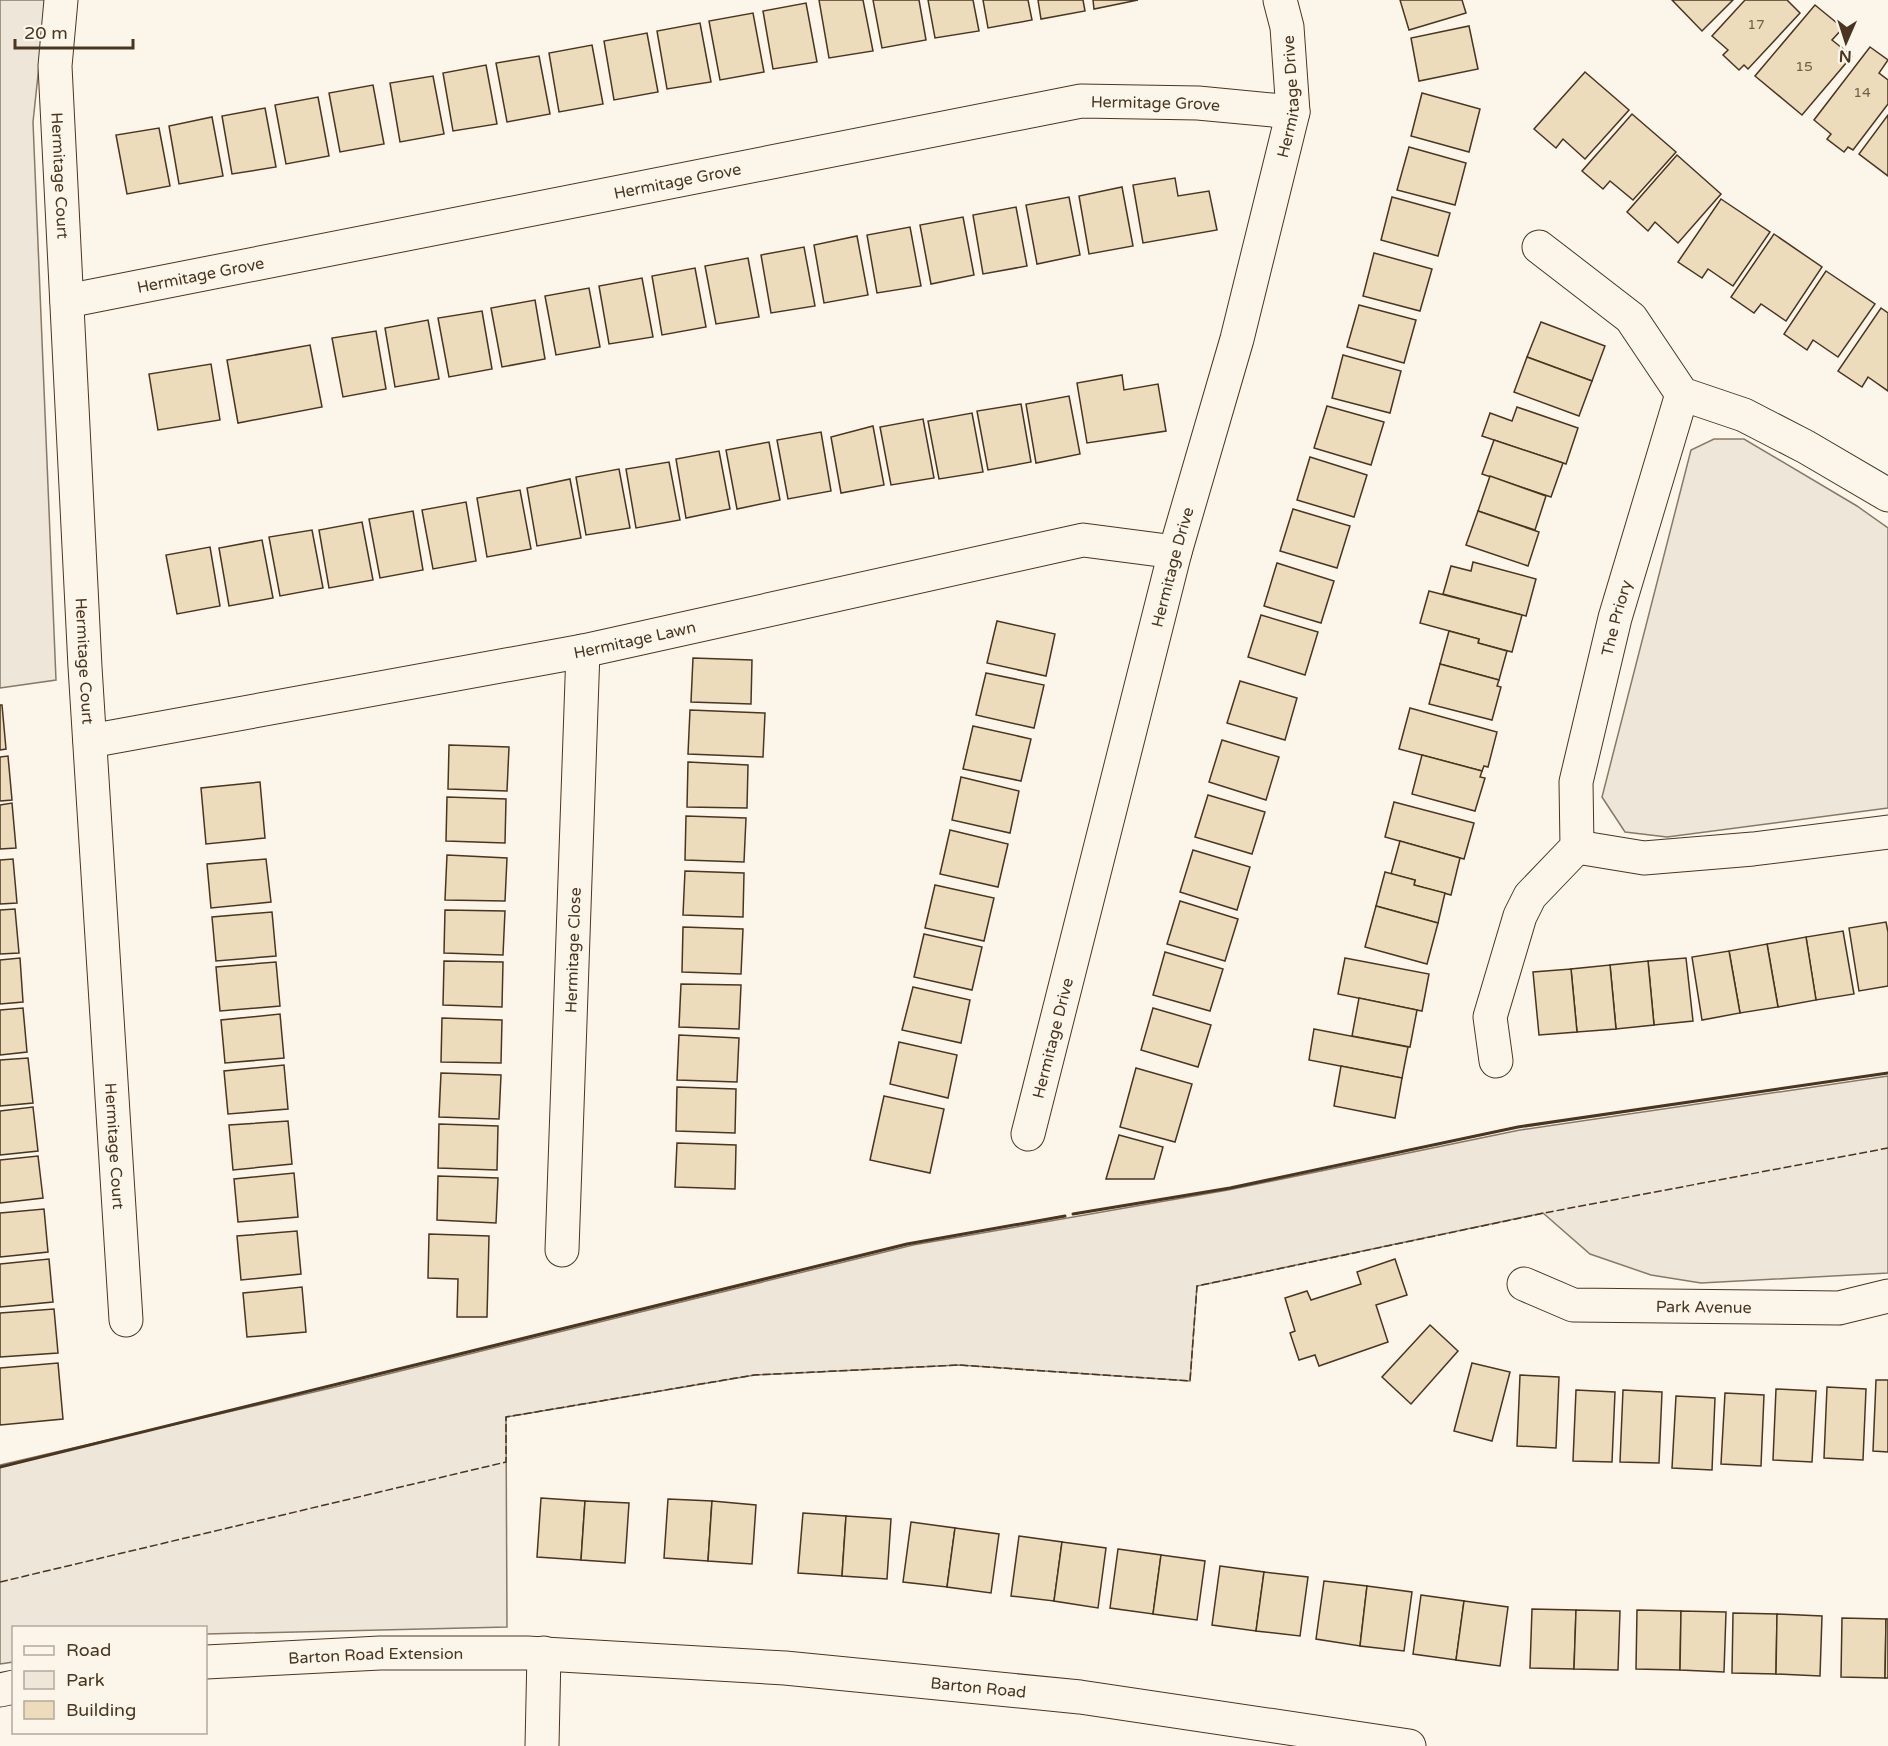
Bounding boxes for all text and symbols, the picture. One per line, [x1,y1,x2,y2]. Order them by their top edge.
scale bar [15,12,134,50]
north arrow [1816,12,1876,72]
house number: 17 [1747,16,1765,33]
text: 20 m [24,22,68,44]
street label: Hermitage Drive [1273,35,1304,160]
text: N [1838,46,1852,66]
house number: 15 [1795,58,1813,75]
house number: 14 [1853,84,1871,101]
street label: Hermitage Grove [1091,92,1221,116]
street label: Hermitage Court [46,112,73,239]
street label: Hermitage Grove [612,159,743,204]
street label: Hermitage Grove [135,253,266,298]
street label: Hermitage Drive [1147,505,1199,629]
street label: The Priory [1597,577,1637,658]
street label: Hermitage Court [71,597,98,725]
street label: Hermitage Lawn [572,617,698,664]
street label: Hermitage Close [561,887,586,1013]
street label: Hermitage Drive [1028,976,1078,1101]
street label: Hermitage Court [100,1082,128,1210]
street label: Park Avenue [1656,1297,1752,1318]
legend [12,1626,207,1734]
text: Road [66,1639,111,1661]
street label: Barton Road Extension [288,1644,463,1669]
text: Park [66,1669,105,1691]
street label: Barton Road [929,1673,1027,1703]
text: Building [66,1699,136,1721]

